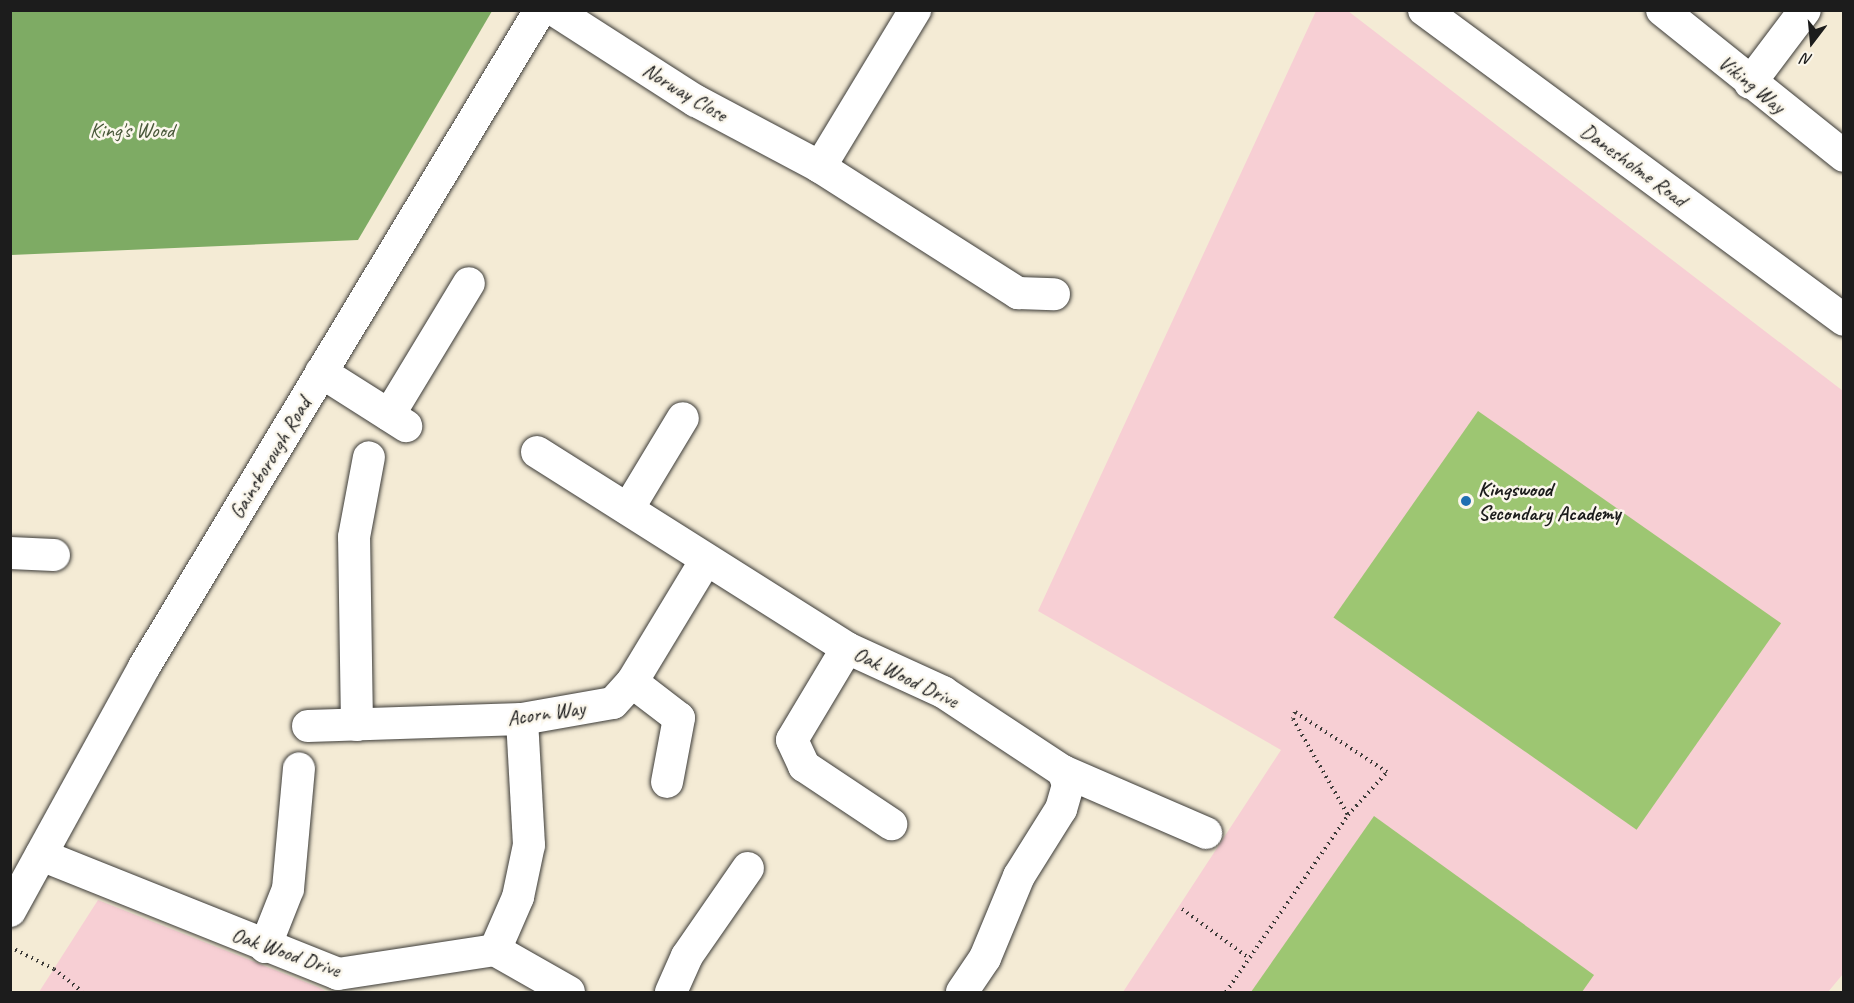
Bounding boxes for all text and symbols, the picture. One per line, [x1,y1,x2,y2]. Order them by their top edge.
north arrow [1782,12,1842,72]
text: N [1800,48,1815,70]
street label: Viking Way [1713,49,1791,119]
street label: Norway Close [638,57,732,127]
park label: King's Wood [90,117,174,143]
street label: Danesholme Road [1576,118,1692,212]
street label: Gainsborough Road [224,393,316,523]
place label: Kingswood Secondary Academy [1478,476,1619,526]
marker: Kingswood Secondary Academy [1459,494,1473,508]
street label: Oak Wood Drive [850,641,962,713]
street label: Acorn Way [505,695,587,731]
street label: Oak Wood Drive [228,922,344,982]

